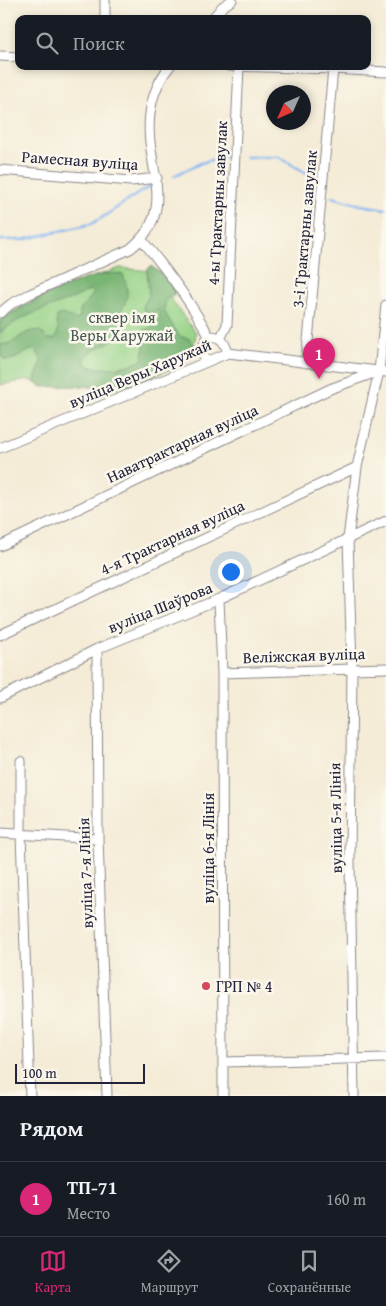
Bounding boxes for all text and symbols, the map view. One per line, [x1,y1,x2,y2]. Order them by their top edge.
search box [15,15,371,70]
icon: search [33,29,61,57]
text: Поиск [73,29,125,57]
north arrow [266,85,311,130]
street label: 4-ы Трактарны завулак [201,119,233,286]
street label: Рамесная вуліца [21,144,139,176]
street label: 3-і Трактарны завулак [285,149,323,309]
park label: сквер імя Веры Харужай [70,305,174,347]
street label: вуліца Веры Харужай [65,332,215,414]
pin: 1 [303,338,335,379]
street label: Наватрактарная вуліца [102,397,262,489]
street label: 4-я Трактарная вуліца [96,493,249,581]
your location [218,559,244,585]
street label: вуліца Шаўрова [104,575,216,639]
street label: Веліжская вуліца [242,641,366,669]
street label: вуліца 5-я Лінія [322,762,348,874]
street label: вуліца 6-я Лінія [196,793,220,903]
street label: вуліца 7-я Лінія [71,817,99,929]
place label: ГРП № 4 [216,974,273,998]
marker: ГРП № 4 [200,980,212,992]
scale bar [15,1061,145,1084]
text: 100 m [22,1063,57,1083]
text: Рядом [20,1113,83,1144]
text: ТП-71 [67,1173,118,1201]
text: 1 [32,1187,40,1211]
text: 160 m [326,1187,366,1211]
text: Место [67,1201,110,1225]
tab: Карта [35,1247,71,1297]
tab: Маршрут [141,1247,198,1297]
tab: Сохранённые [268,1247,351,1297]

